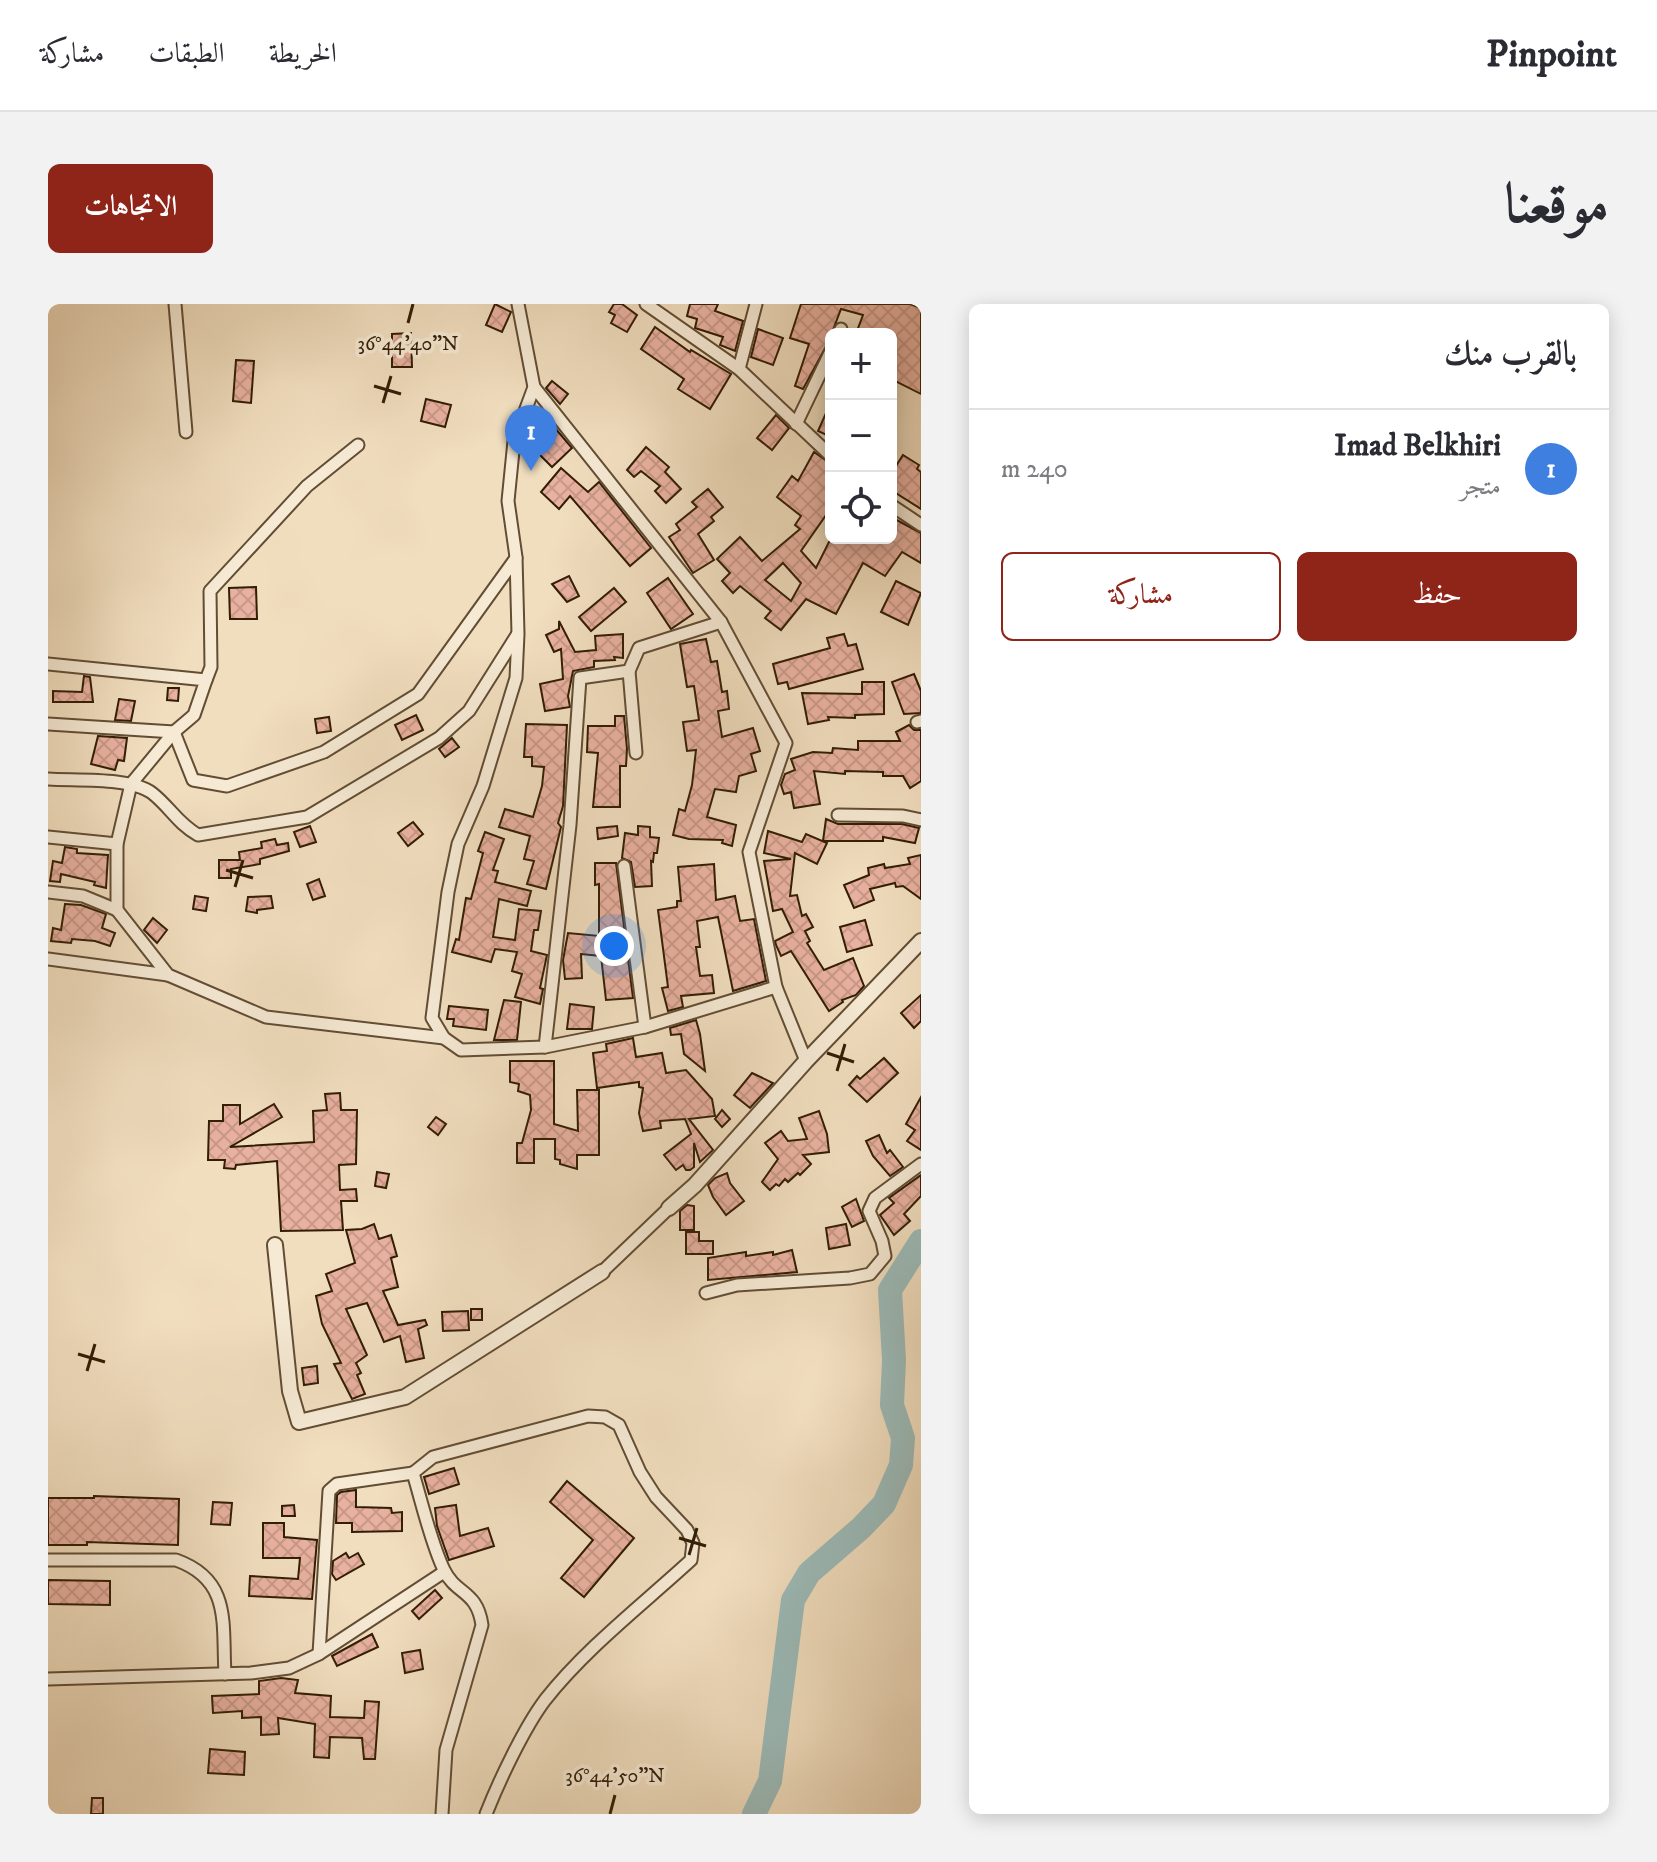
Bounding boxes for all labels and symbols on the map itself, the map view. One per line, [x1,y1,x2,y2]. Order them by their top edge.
text: 36°44'40"N [357,332,459,357]
pin: 1 [505,405,557,471]
your location [594,926,634,966]
text: 36°44'50"N [565,1764,665,1789]

